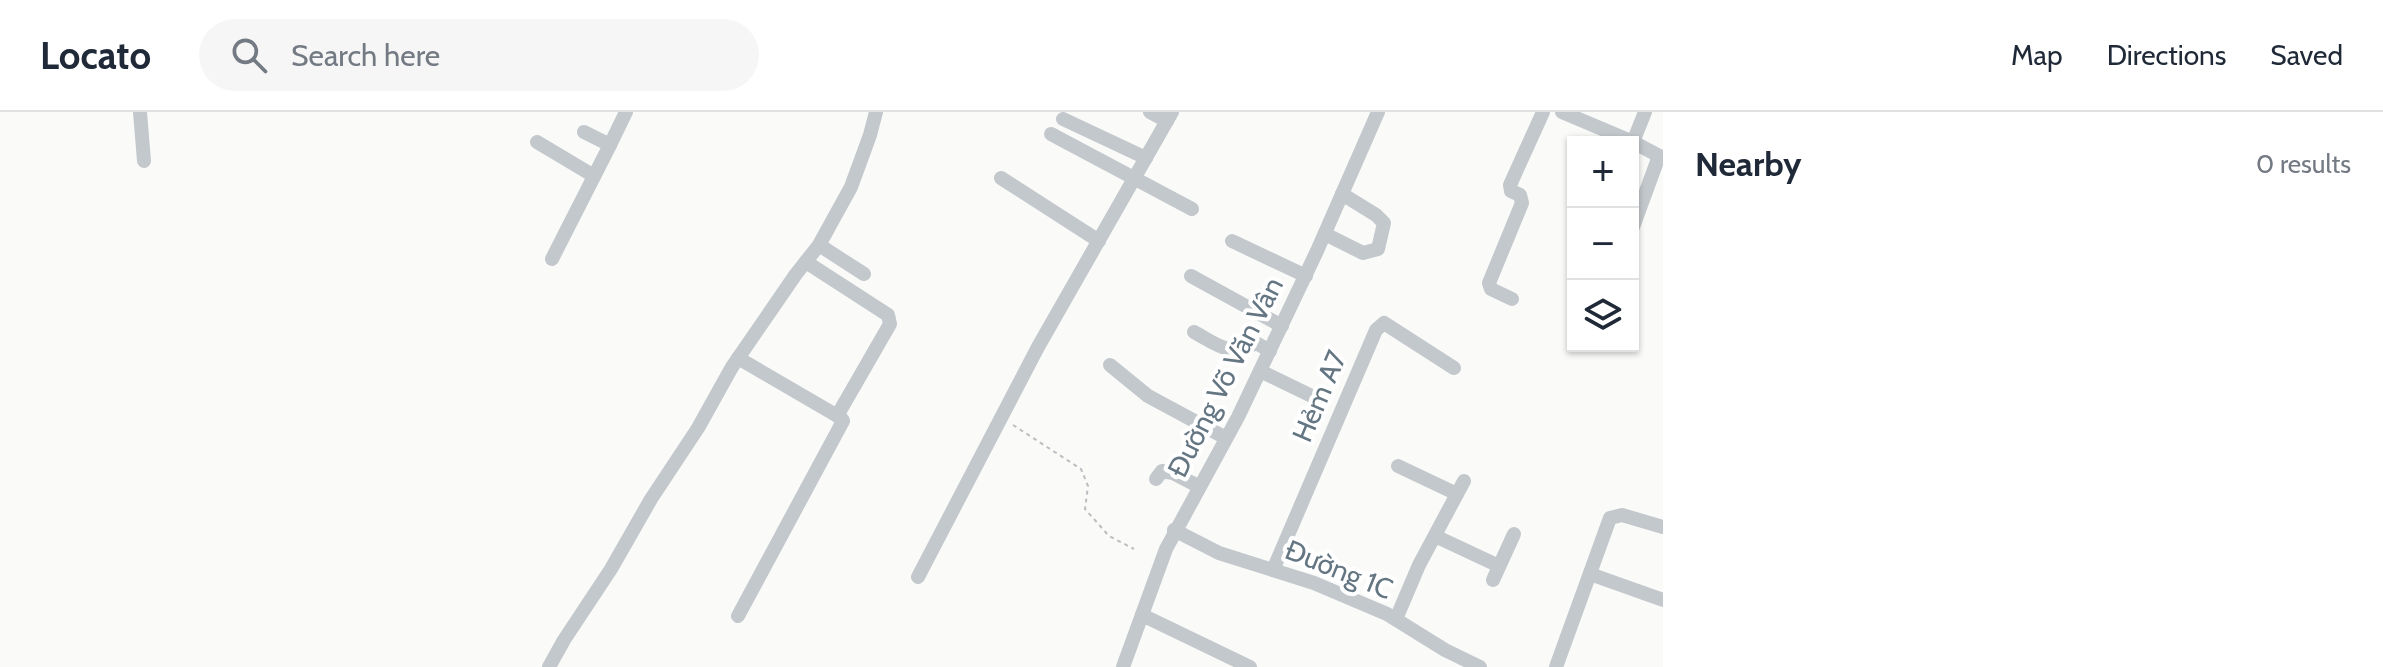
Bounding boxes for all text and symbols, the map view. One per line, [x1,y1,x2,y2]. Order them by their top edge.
search box [199,19,759,91]
text: Locato [40,32,151,79]
icon: search [227,33,271,77]
text: Search here [291,37,440,74]
text: Map [2011,38,2063,72]
text: Directions [2107,38,2226,72]
text: Saved [2270,38,2343,72]
map controls [1567,136,1639,352]
button: + [1567,136,1639,208]
text: Nearby [1695,143,1802,185]
text: 0 results [2256,148,2351,180]
button: − [1567,208,1639,280]
street label: Đường Võ Văn Vân [1160,271,1290,483]
button: layers [1567,280,1639,352]
street label: Hẻm A7 [1285,345,1353,447]
street label: Đường 1C [1280,532,1398,606]

